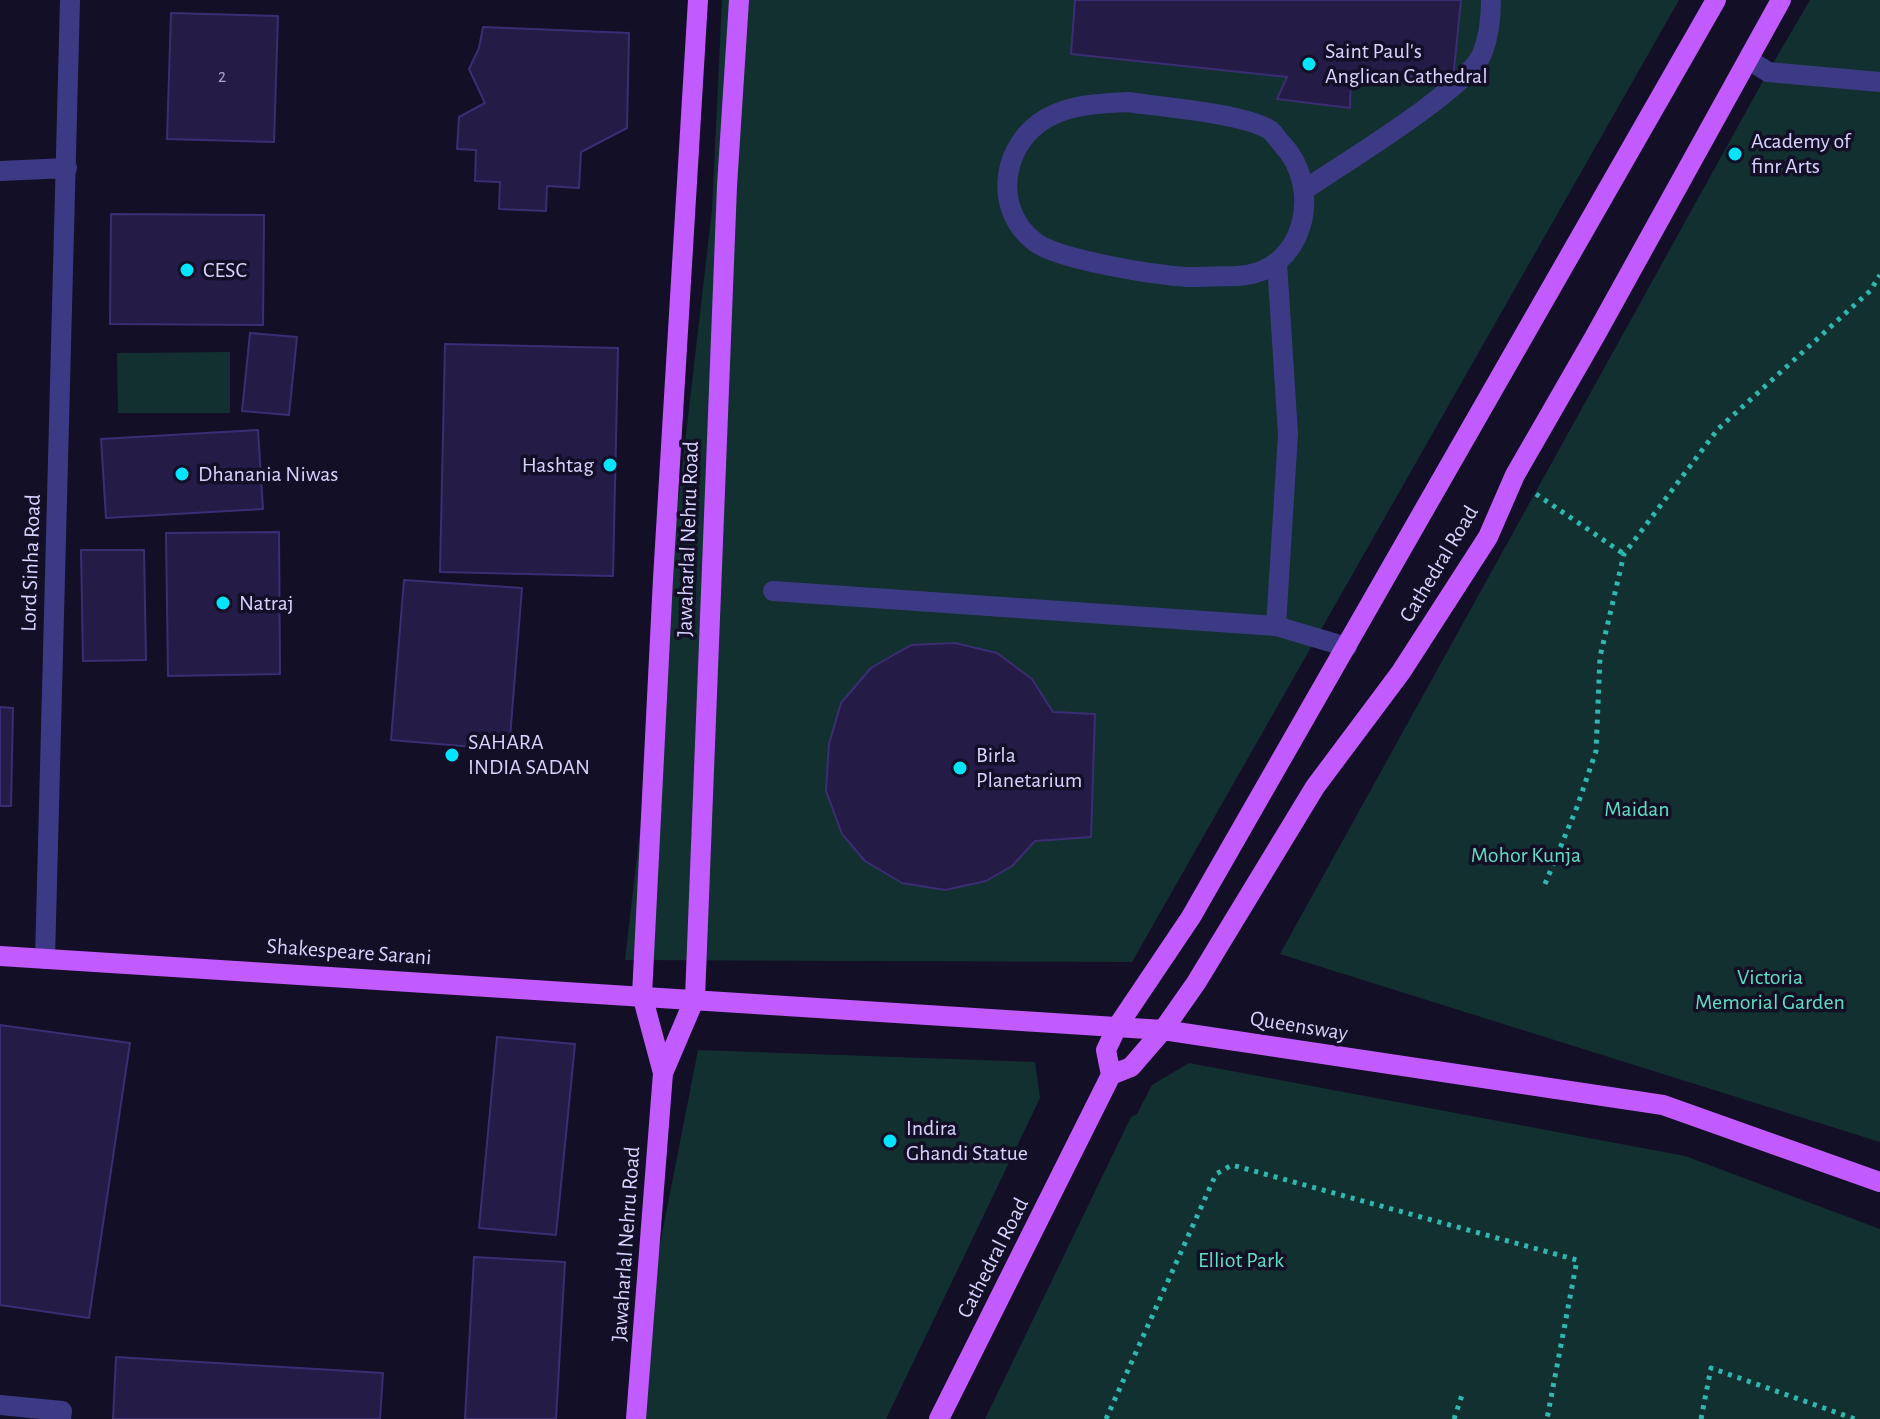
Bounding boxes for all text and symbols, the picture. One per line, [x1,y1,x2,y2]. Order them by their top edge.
place label: Saint Paul's Anglican Cathedral [1325,38,1488,90]
marker: Saint Paul's Anglican Cathedral [1300,55,1318,73]
house number: 2 [218,66,226,88]
place label: Academy of finr Arts [1751,128,1850,180]
marker: Academy of finr Arts [1726,145,1744,163]
place label: CESC [203,257,247,283]
marker: CESC [178,261,196,279]
street label: Jawaharlal Nehru Road [671,441,705,637]
place label: Hashtag [522,452,594,478]
marker: Hashtag [601,456,619,474]
place label: Dhanania Niwas [198,461,338,487]
marker: Dhanania Niwas [173,465,191,483]
street label: Lord Sinha Road [15,494,47,632]
street label: Cathedral Road [1394,501,1484,627]
place label: Natraj [239,590,294,616]
marker: Natraj [214,594,232,612]
place label: SAHARA INDIA SADAN [468,729,590,780]
place label: Birla Planetarium [976,742,1082,794]
marker: SAHARA INDIA SADAN [443,746,461,764]
marker: Birla Planetarium [951,759,969,777]
park label: Maidan [1604,796,1670,822]
park label: Mohor Kunja [1471,842,1581,868]
street label: Shakespeare Sarani [266,933,432,971]
park label: Victoria Memorial Garden [1695,964,1845,1016]
street label: Queensway [1248,1005,1350,1047]
place label: Indira Ghandi Statue [906,1115,1028,1166]
marker: Indira Ghandi Statue [881,1132,899,1150]
street label: Jawaharlal Nehru Road [606,1145,646,1343]
street label: Cathedral Road [951,1193,1035,1323]
park label: Elliot Park [1198,1247,1284,1273]

